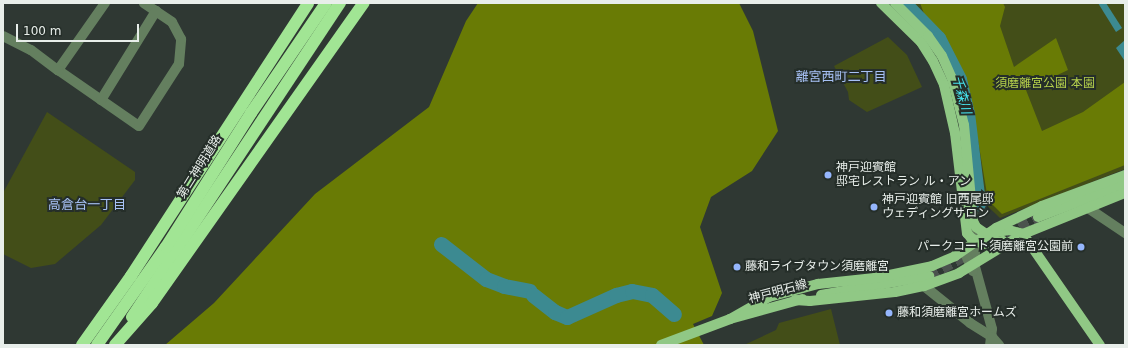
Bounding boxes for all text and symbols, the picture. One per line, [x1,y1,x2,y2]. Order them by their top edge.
scale bar [18,16,141,42]
text: 100 m [23,24,61,38]
district label: 離宮西町二丁目 [796,69,886,85]
water label: 千森川 [948,74,974,116]
park label: 須磨離宮公園 本園 [995,77,1095,91]
street label: 第二神明道路 [175,133,225,201]
place label: 神戸迎賓館 邸宅レストラン ル・アン [836,161,972,189]
marker: 神戸迎賓館 邸宅レストラン ル・アン [823,170,833,180]
place label: 神戸迎賓館 旧西尾邸 ウェディングサロン [882,193,994,221]
district label: 高倉台一丁目 [48,197,126,213]
marker: 神戸迎賓館 旧西尾邸 ウェディングサロン [869,202,879,212]
place label: パークコート須磨離宮公園前 [917,240,1073,254]
marker: パークコート須磨離宮公園前 [1076,242,1086,252]
place label: 藤和ライブタウン須磨離宮 [745,260,889,274]
marker: 藤和ライブタウン須磨離宮 [732,262,742,272]
street label: 神戸明石線 [747,277,809,307]
place label: 藤和須磨離宮ホームズ [897,306,1017,320]
marker: 藤和須磨離宮ホームズ [884,308,894,318]

